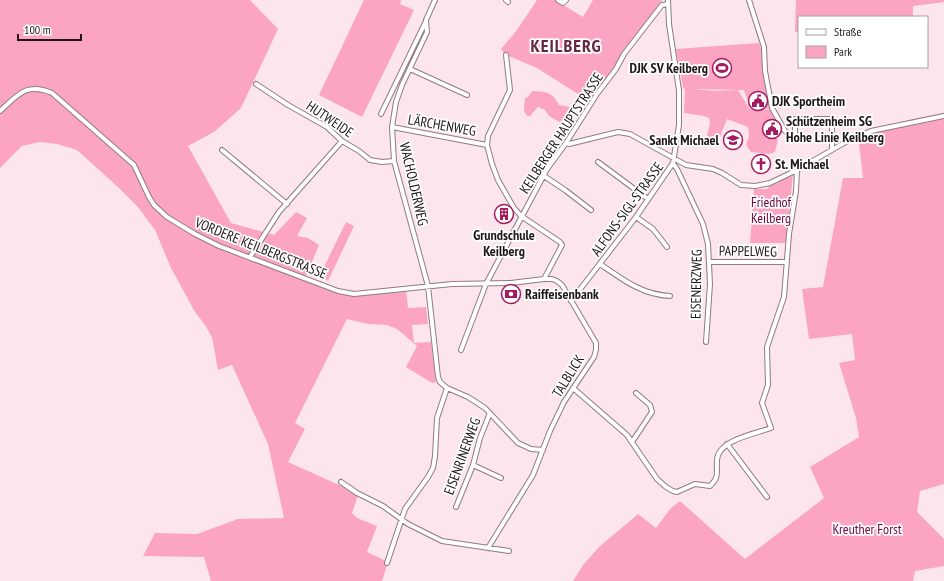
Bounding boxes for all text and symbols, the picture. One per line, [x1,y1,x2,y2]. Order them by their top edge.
scale bar [18,16,81,42]
legend [798,16,928,68]
text: 100 m [24,22,51,37]
text: Straße [834,24,861,39]
district label: KEILBERG [530,34,602,57]
text: Park [834,44,852,59]
sports icon: DJK SV Keilberg [711,57,733,79]
place label: DJK SV Keilberg [630,59,708,77]
street label: KEILBERGER HAUPTSTRASSE [515,69,607,197]
public building icon: DJK Sportheim [747,90,769,112]
place label: DJK Sportheim [772,92,845,110]
street label: HUTWEIDE [303,97,357,141]
street label: LÄRCHENWEG [407,110,477,140]
place label: Schützenheim SG Hohe Linie Keilberg [786,112,884,146]
public building icon: Schützenheim SG Hohe Linie Keilberg [761,118,783,140]
school or university icon: Sankt Michael [722,129,744,151]
place label: Sankt Michael [649,131,720,149]
street label: WACHOLDERWEG [396,141,432,227]
church icon: St. Michael [750,153,772,175]
place label: St. Michael [775,155,830,173]
street label: ALFONS-SIGL-STRASSE [587,158,667,260]
park label: Friedhof Keilberg [751,193,791,227]
building icon: Grundschule Keilberg [493,203,515,225]
street label: VORDERE KEILBERGSTRASSE [191,213,330,283]
place label: Grundschule Keilberg [473,226,535,260]
street label: PAPPELWEG [719,241,777,261]
street label: EISENERZWEG [686,249,706,319]
bank icon: Raiffeisenbank [500,283,522,305]
place label: Raiffeisenbank [525,285,599,303]
street label: TALBLICK [548,351,588,401]
street label: EISENRINERWEG [440,415,484,497]
park label: Kreuther Forst [832,520,902,538]

